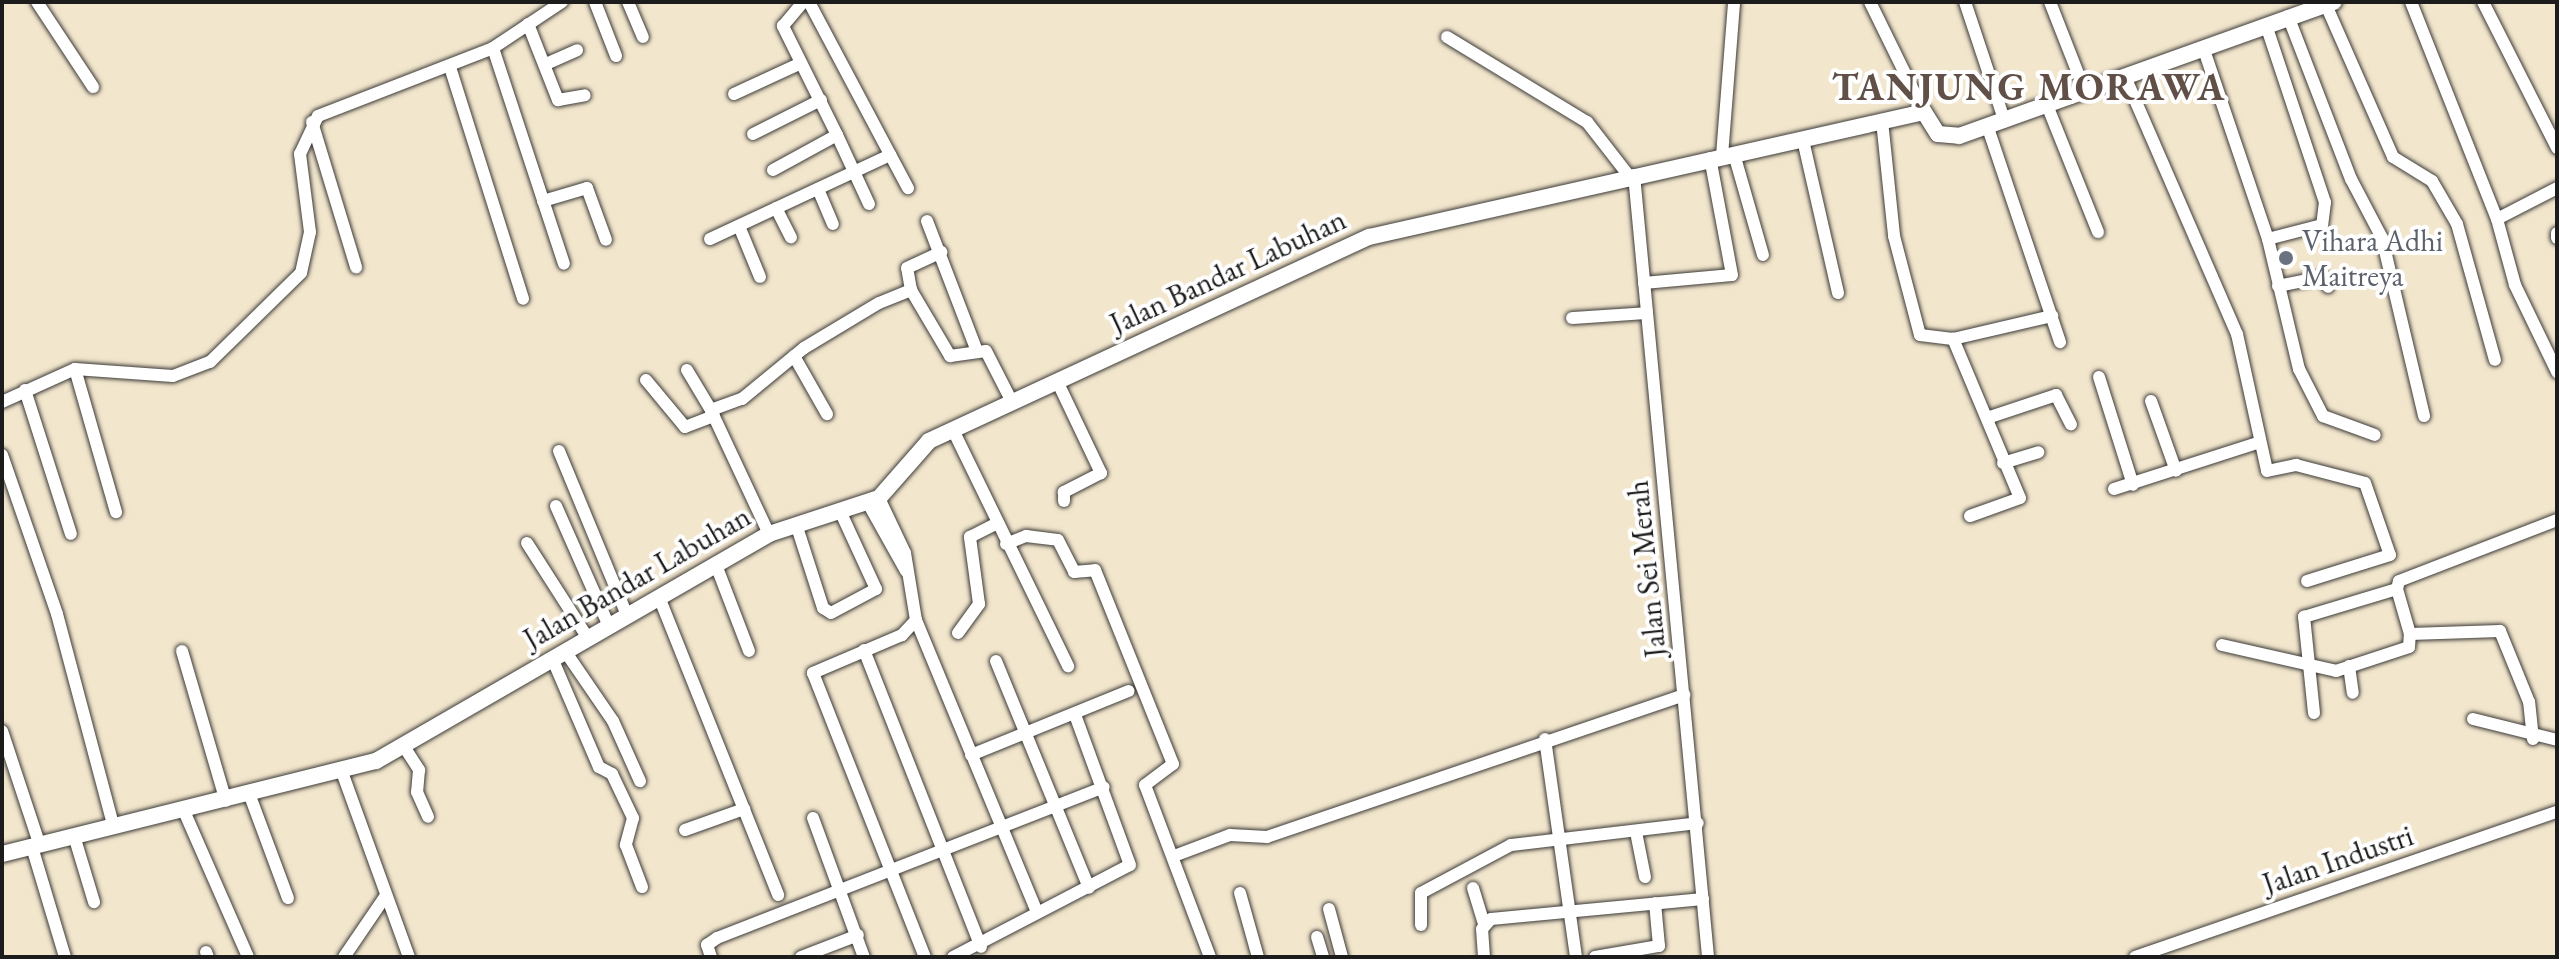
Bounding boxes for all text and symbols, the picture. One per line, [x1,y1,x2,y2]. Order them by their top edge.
district label: TANJUNG MORAWA [1832,64,2226,110]
street label: Jalan Bandar Labuhan [1104,202,1352,342]
place label: Vihara Adhi Maitreya [2302,223,2443,294]
marker: Vihara Adhi Maitreya [2277,249,2295,267]
street label: Jalan Sei Merah [1620,479,1674,659]
street label: Jalan Bandar Labuhan [517,498,757,658]
street label: Jalan Industri [2258,817,2418,903]

